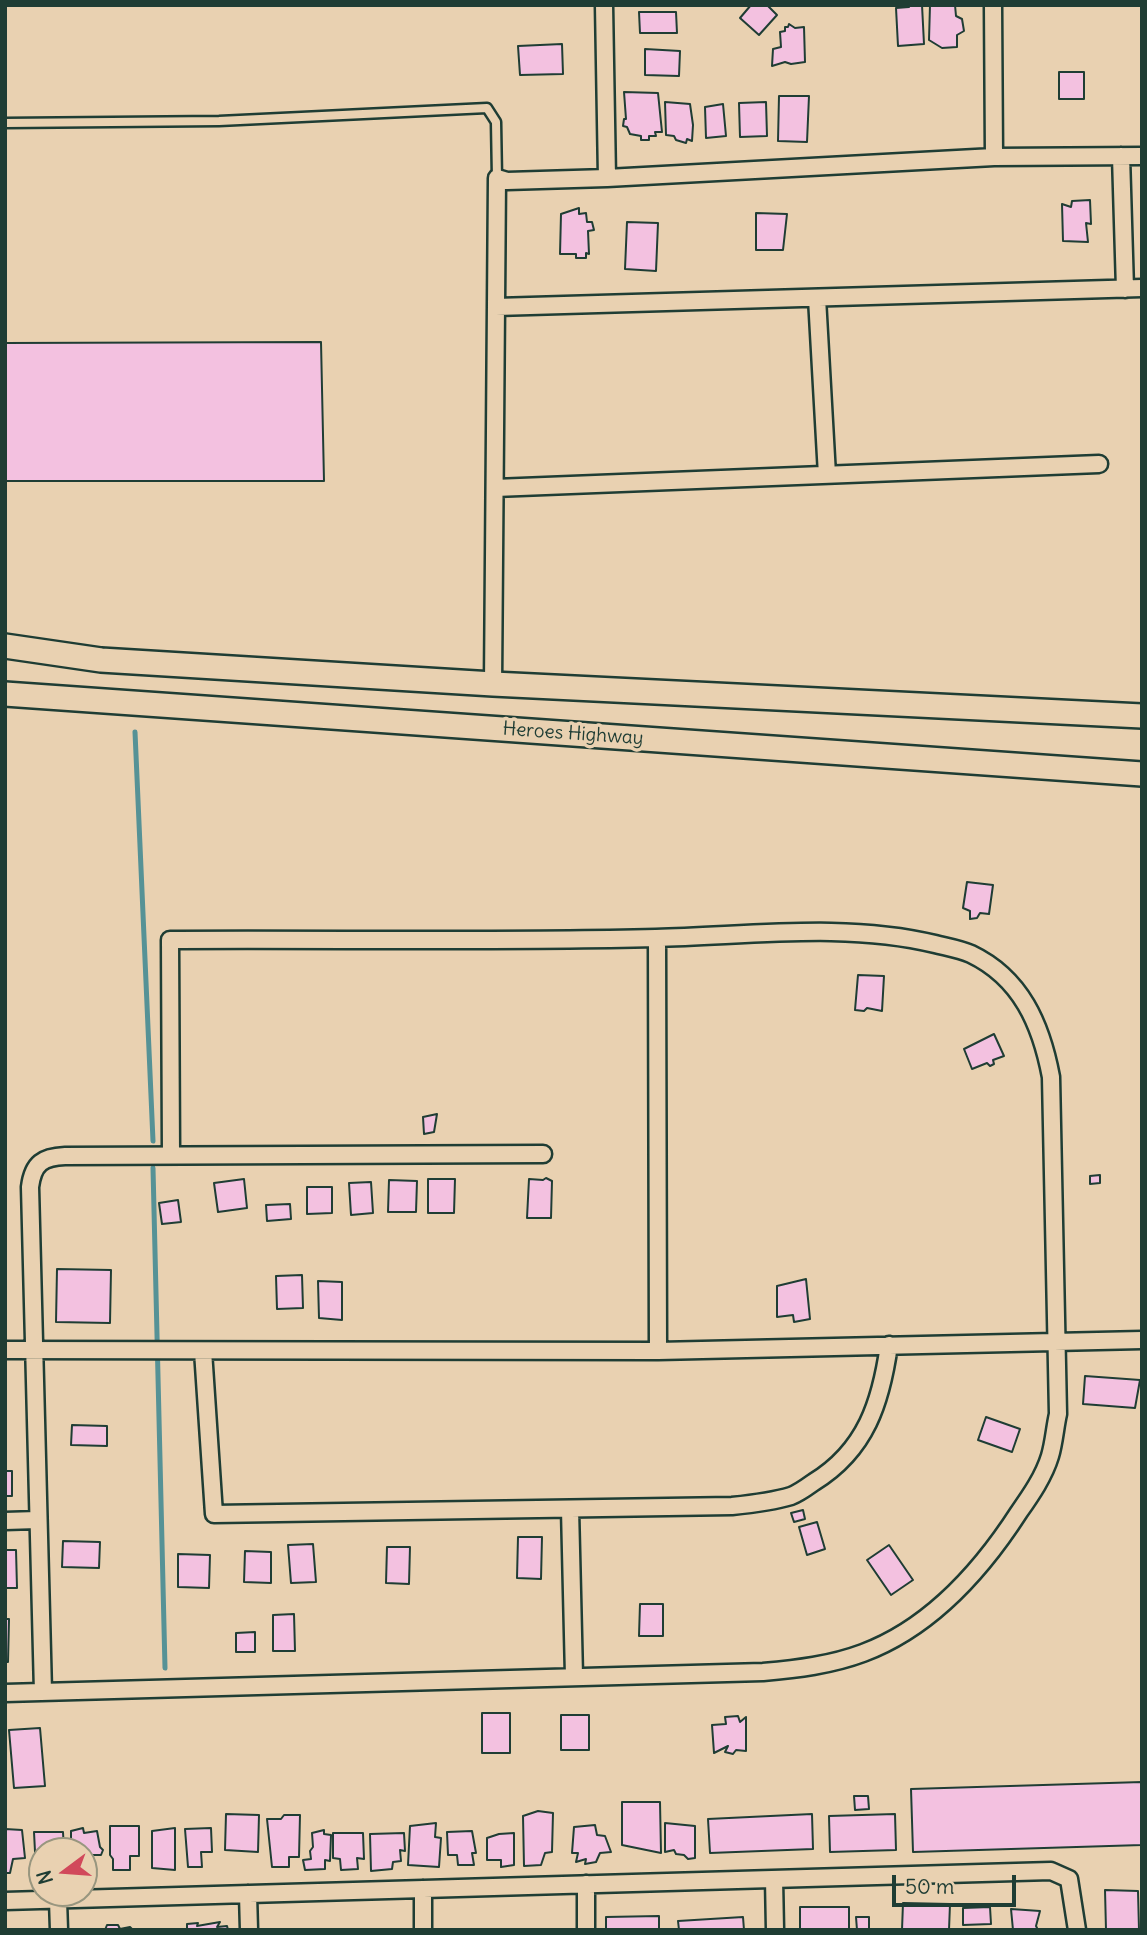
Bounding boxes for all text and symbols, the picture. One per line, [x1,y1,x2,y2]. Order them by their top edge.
street label: Heroes Highway [502,718,644,750]
north arrow [28,1837,98,1907]
scale bar [895,1862,1019,1906]
text: N [31,1868,58,1887]
text: 50 m [905,1873,954,1900]

